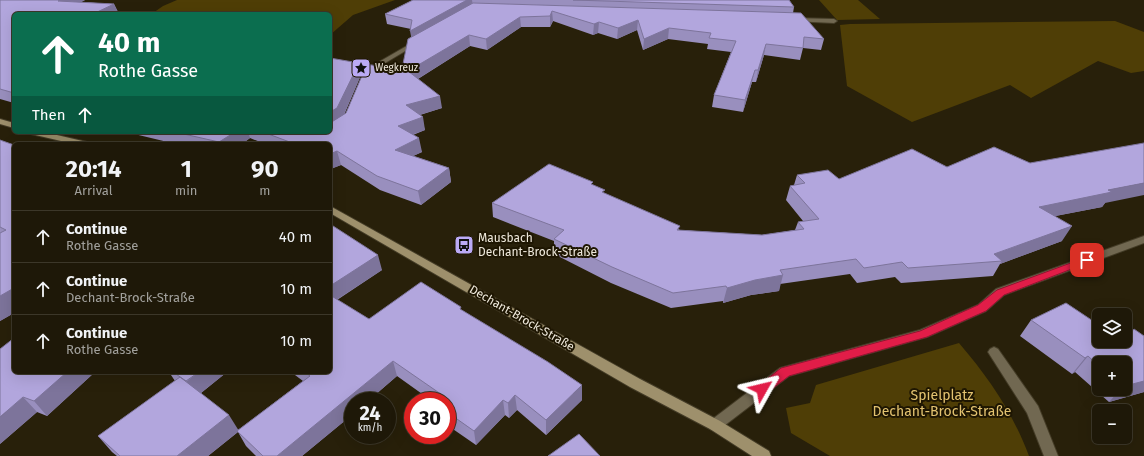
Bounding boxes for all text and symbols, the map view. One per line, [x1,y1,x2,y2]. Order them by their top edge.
text: 40 m [98,26,161,59]
icon: ahead [32,28,84,80]
place icon: Wegkreuz [350,57,372,79]
text: Rothe Gasse [98,60,198,82]
place label: Wegkreuz [375,62,419,74]
icon: ahead [74,104,96,126]
text: Then [32,106,66,124]
text: 20:14 [65,155,122,183]
text: 1 [181,155,192,183]
text: 90 [251,155,278,183]
text: Arrival [74,183,113,198]
text: min [175,183,198,198]
text: m [259,183,270,198]
text: Continue [66,220,127,238]
icon: ahead [32,226,54,248]
text: 40 m [279,228,312,246]
place label: Mausbach Dechant-Brock-Straße [478,231,597,259]
bus stop icon: Mausbach Dechant-Brock-Straße [453,234,475,256]
text: Rothe Gasse [66,238,138,253]
pin [1070,243,1104,277]
icon: arrive [1076,249,1098,271]
text: Continue [66,272,127,290]
icon: ahead [32,278,54,300]
text: 10 m [280,280,312,298]
street label: Dechant-Brock-Straße [467,282,577,354]
text: Dechant-Brock-Straße [66,290,195,305]
map controls [1092,308,1132,444]
button: layers [1092,308,1132,348]
text: Continue [66,324,127,342]
icon: ahead [32,330,54,352]
text: 10 m [280,332,312,350]
text: Rothe Gasse [66,342,138,357]
button: + [1092,356,1132,396]
position arrow [741,368,783,410]
park label: Spielplatz Dechant-Brock-Straße [873,387,1011,420]
speed limit sign: 30 [404,392,456,444]
text: 24 [359,401,381,425]
button: − [1092,404,1132,444]
text: km/h [358,422,382,434]

